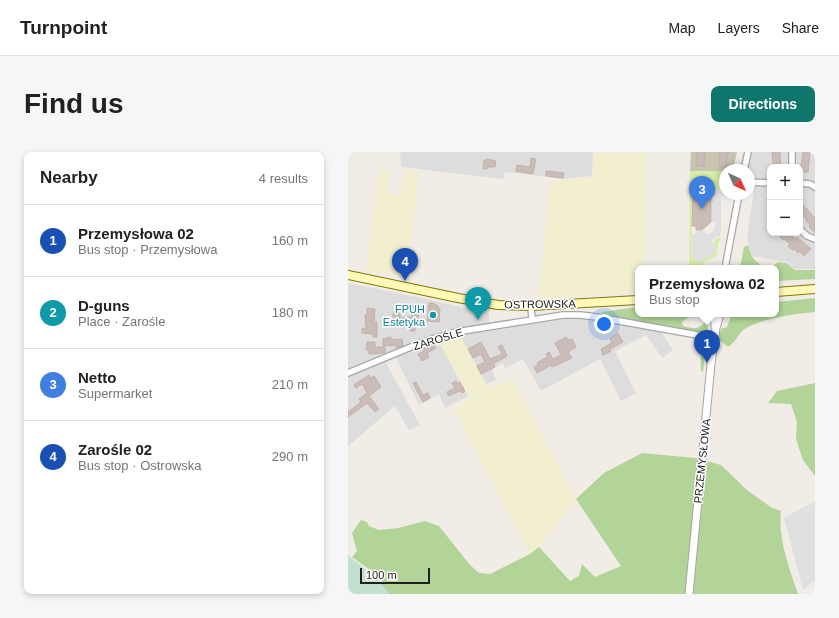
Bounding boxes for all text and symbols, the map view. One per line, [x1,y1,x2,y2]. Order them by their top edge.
text: Turnpoint [20,17,107,38]
text: Map [668,20,696,36]
text: Layers [718,20,760,36]
text: Share [782,20,819,36]
button: Directions [711,86,815,122]
text: Find us [24,88,124,119]
north arrow [719,164,755,200]
map controls [767,164,803,236]
button: + [767,164,803,200]
text: Nearby [40,168,98,187]
text: 4 results [259,171,308,186]
pin: 3 [689,176,715,209]
button: − [767,200,803,236]
text: Przemysłowa 02 [78,225,194,242]
text: 1 [49,233,57,248]
text: 160 m [272,233,308,248]
text: Bus stop · Przemysłowa [78,242,217,257]
pin: 4 [392,248,418,281]
popup [635,265,779,317]
text: Przemysłowa 02 [649,275,765,292]
pin: 2 [465,287,491,320]
text: Bus stop [649,292,700,307]
text: D-guns [78,297,130,314]
street label: OSTROWSKA [504,297,577,311]
place label: FPUH Estetyka [383,303,426,328]
text: 2 [49,305,57,320]
text: 180 m [272,305,308,320]
marker: FPUH Estetyka [428,310,438,320]
text: Place · Zarośle [78,314,165,329]
your location [594,314,614,334]
street label: ZAROŚLE [412,326,464,352]
pin: 1 [694,330,720,363]
text: Netto [78,369,116,386]
text: 3 [49,377,57,392]
text: 210 m [272,377,308,392]
text: Supermarket [78,386,152,401]
street label: PRZEMYSŁOWA [692,417,712,504]
text: Zarośle 02 [78,441,152,458]
text: 4 [49,449,57,464]
text: 290 m [272,449,308,464]
text: Bus stop · Ostrowska [78,458,202,473]
scale bar [360,566,430,585]
text: 100 m [366,569,397,581]

